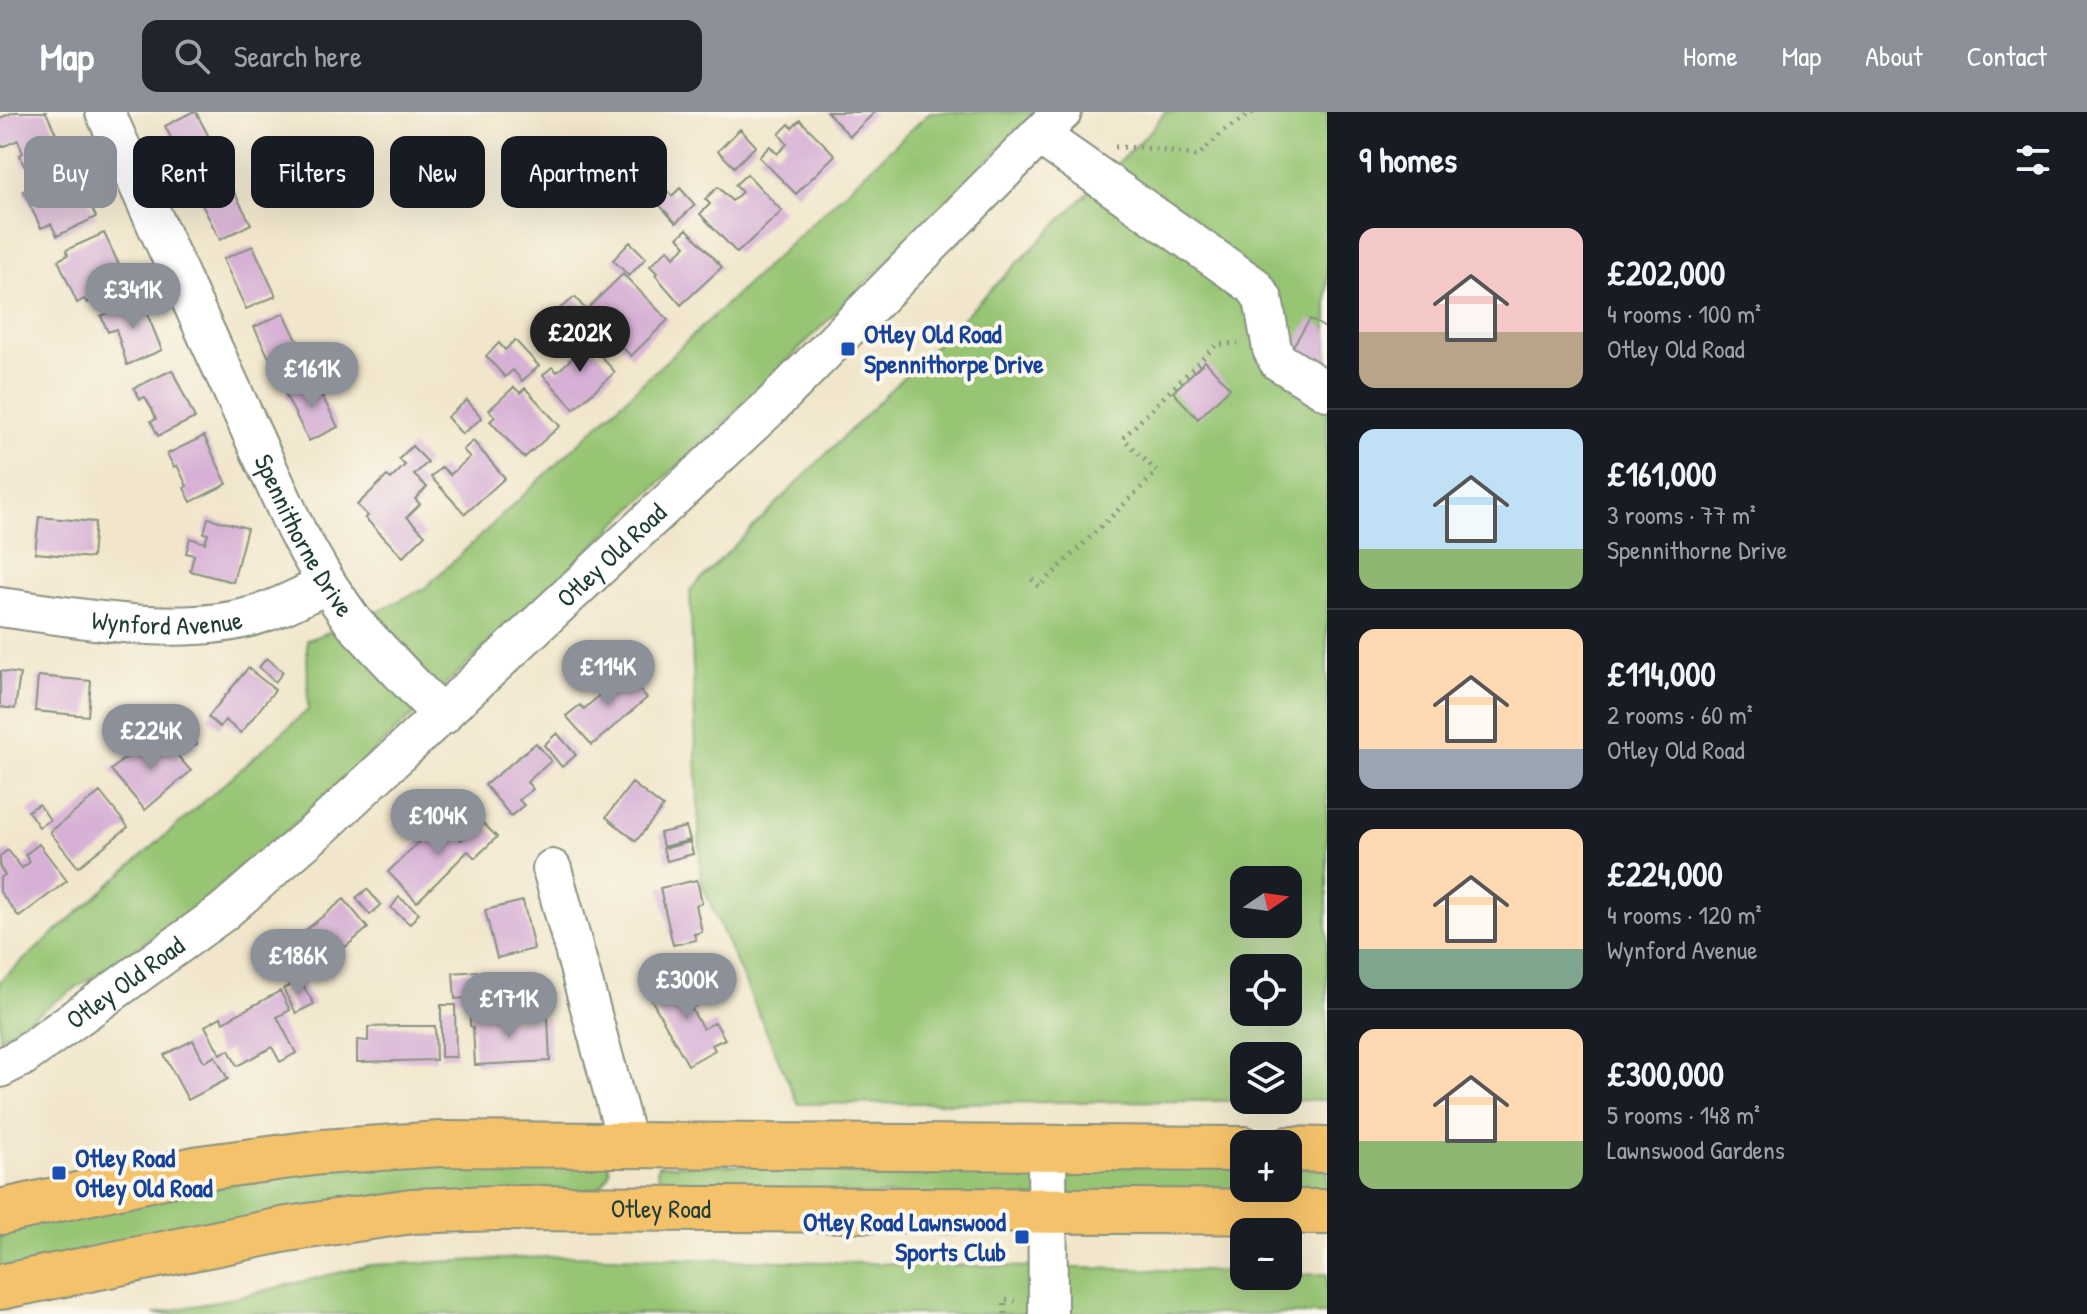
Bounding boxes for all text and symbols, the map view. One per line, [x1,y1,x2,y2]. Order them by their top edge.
search box [142,20,702,92]
text: Map [40,30,94,82]
icon: search [170,34,214,78]
text: Search here [234,36,362,76]
text: Home [1683,37,1738,75]
text: Map [1782,37,1821,75]
text: About [1865,37,1923,75]
text: Contact [1967,37,2047,75]
chip: Buy [24,136,117,208]
chip: Rent [133,136,235,208]
chip: Filters [251,136,374,208]
chip: New [390,136,485,208]
chip: Apartment [501,136,667,208]
text: 9 homes [1359,137,1457,183]
icon: filters [2011,138,2055,182]
text: £202,000 [1607,250,1725,296]
icon: home [1423,260,1519,356]
pin: £341K [77,263,189,331]
text: £341K [104,271,162,306]
text: 4 rooms · 100 m² [1607,296,1761,331]
pin: £202K [524,306,636,374]
text: £202K [548,314,612,349]
place label: Otley Old Road Spennithorpe Drive [864,316,1044,382]
text: Otley Old Road [1607,331,1745,366]
marker: Otley Old Road Spennithorpe Drive [839,340,857,358]
pin: £161K [256,342,368,410]
text: £161K [283,350,341,385]
street label: Spennithorne Drive [247,448,362,624]
text: £161,000 [1607,451,1717,497]
icon: home [1423,461,1519,557]
street label: Otley Old Road [549,495,674,615]
text: 3 rooms · 77 m² [1607,497,1756,532]
text: Spennithorne Drive [1607,532,1787,567]
street label: Wynford Avenue [90,601,245,643]
pin: £114K [552,640,664,708]
text: £114K [580,648,636,683]
text: £114,000 [1607,651,1716,697]
icon: home [1423,661,1519,757]
text: 2 rooms · 60 m² [1607,697,1753,732]
pin: £224K [95,704,207,772]
text: £224K [120,712,182,747]
text: Otley Old Road [1607,732,1745,767]
pin: £104K [382,789,494,857]
text: £104K [409,797,467,832]
text: £224,000 [1607,851,1723,897]
icon: home [1423,861,1519,957]
north arrow [1230,866,1302,938]
map controls [1230,866,1302,1290]
text: 4 rooms · 120 m² [1607,897,1761,932]
street label: Otley Old Road [59,928,191,1037]
pin: £186K [242,929,354,997]
text: Wynford Avenue [1607,932,1758,967]
text: £186K [269,937,327,972]
pin: £300K [631,953,743,1021]
button: locate [1230,954,1302,1026]
text: £300K [656,961,718,996]
pin: £171K [453,972,565,1040]
text: £171K [479,980,539,1015]
button: layers [1230,1042,1302,1114]
text: £300,000 [1607,1051,1724,1097]
icon: home [1423,1061,1519,1157]
text: 5 rooms · 148 m² [1607,1097,1760,1132]
button: + [1230,1130,1302,1202]
text: Lawnswood Gardens [1607,1132,1785,1167]
place label: Otley Road Otley Old Road [75,1140,214,1206]
marker: Otley Road Otley Old Road [50,1164,68,1182]
street label: Otley Road [611,1191,711,1226]
place label: Otley Road Lawnswood Sports Club [803,1204,1007,1270]
button: − [1230,1218,1302,1290]
marker: Otley Road Lawnswood Sports Club [1013,1228,1031,1246]

